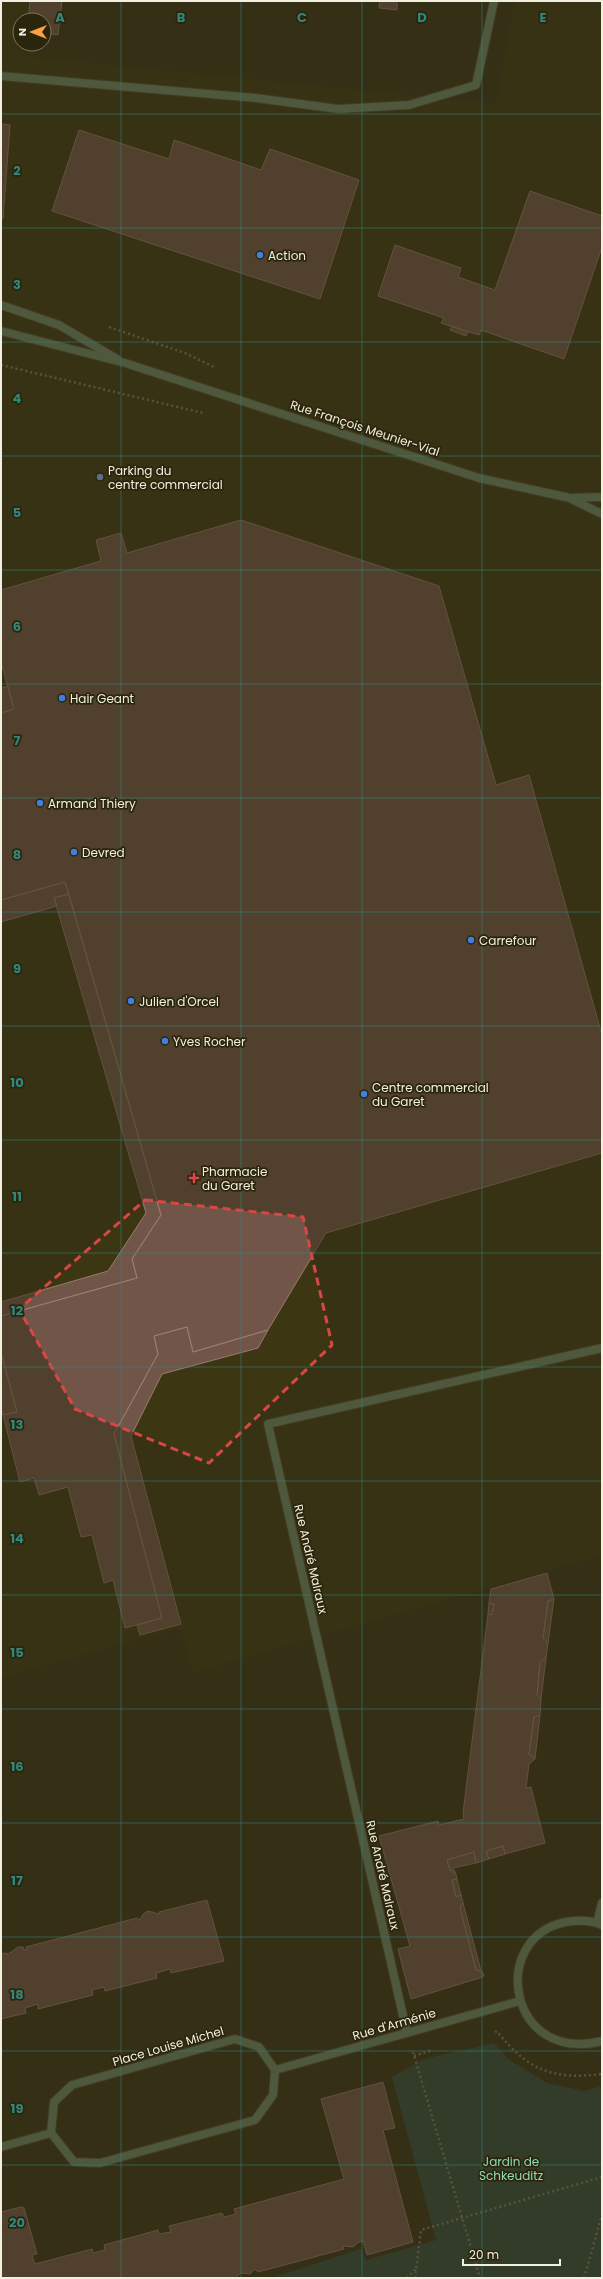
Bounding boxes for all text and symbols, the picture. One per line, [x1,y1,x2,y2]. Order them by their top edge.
text: A [55,8,65,27]
text: B [177,8,186,27]
text: C [297,8,307,27]
text: D [417,8,427,27]
text: E [539,8,547,27]
north arrow [12,12,52,52]
text: N [14,28,30,36]
text: 2 [13,161,21,180]
place label: Action [268,247,306,264]
marker: Action [255,250,265,260]
text: 3 [13,275,21,294]
text: 4 [13,389,22,408]
street label: Rue François Meunier-Vial [288,396,442,460]
place label: Parking du centre commercial [108,462,223,493]
marker: Parking du centre commercial [95,472,105,482]
text: 5 [13,503,21,522]
text: 6 [13,617,21,636]
place label: Hair Geant [70,690,134,707]
marker: Hair Geant [57,693,67,703]
text: 7 [14,731,21,750]
place label: Armand Thiery [48,795,136,812]
marker: Armand Thiery [35,798,45,808]
place label: Devred [82,844,125,861]
text: 8 [13,845,21,864]
marker: Devred [69,847,79,857]
place label: Carrefour [479,932,537,949]
marker: Carrefour [466,935,476,945]
text: 9 [13,959,21,978]
place label: Julien d'Orcel [139,993,219,1010]
marker: Julien d'Orcel [126,996,136,1006]
place label: Yves Rocher [173,1033,246,1050]
marker: Yves Rocher [160,1036,170,1046]
text: 10 [10,1073,24,1092]
place label: Centre commercial du Garet [372,1079,489,1110]
marker: Centre commercial du Garet [359,1089,369,1099]
place label: Pharmacie du Garet [202,1163,267,1194]
marker: Pharmacie du Garet [189,1173,199,1183]
text: 11 [12,1187,22,1206]
text: 12 [11,1301,24,1320]
text: 13 [11,1415,24,1434]
street label: Rue André Malraux [290,1503,332,1616]
text: 14 [10,1529,24,1548]
text: 15 [10,1643,24,1662]
text: 16 [10,1757,24,1776]
street label: Rue André Malraux [362,1819,404,1932]
text: 17 [11,1871,23,1890]
text: 18 [10,1985,24,2004]
street label: Rue d'Arménie [350,2004,438,2044]
street label: Place Louise Michel [110,2022,226,2070]
text: 19 [11,2099,23,2118]
park label: Jardin de Schkeuditz [479,2153,543,2184]
text: 20 [9,2213,25,2232]
scale bar [463,2241,560,2267]
text: 20 m [469,2246,499,2263]

